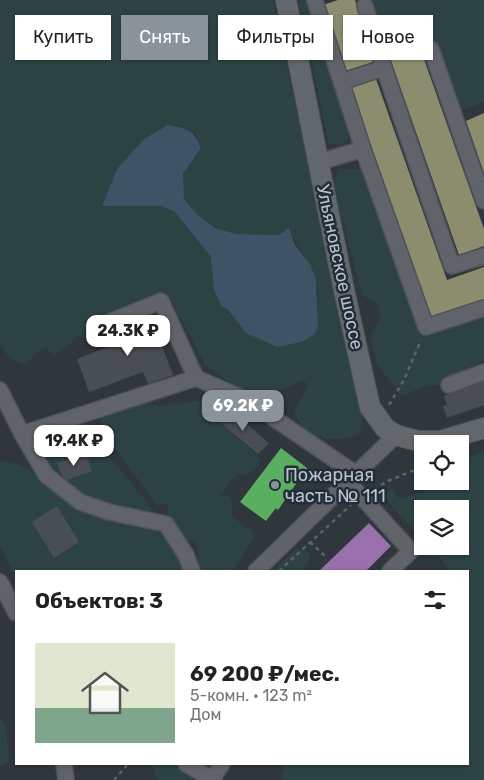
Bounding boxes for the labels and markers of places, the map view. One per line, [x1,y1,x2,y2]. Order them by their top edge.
pin: 24.3K ₽ [82,314,174,357]
pin: 69.2K ₽ [197,390,289,432]
pin: 19.4K ₽ [28,424,120,467]
place label: Пожарная часть № 111 [285,464,386,507]
marker: Пожарная часть № 111 [269,479,281,491]

